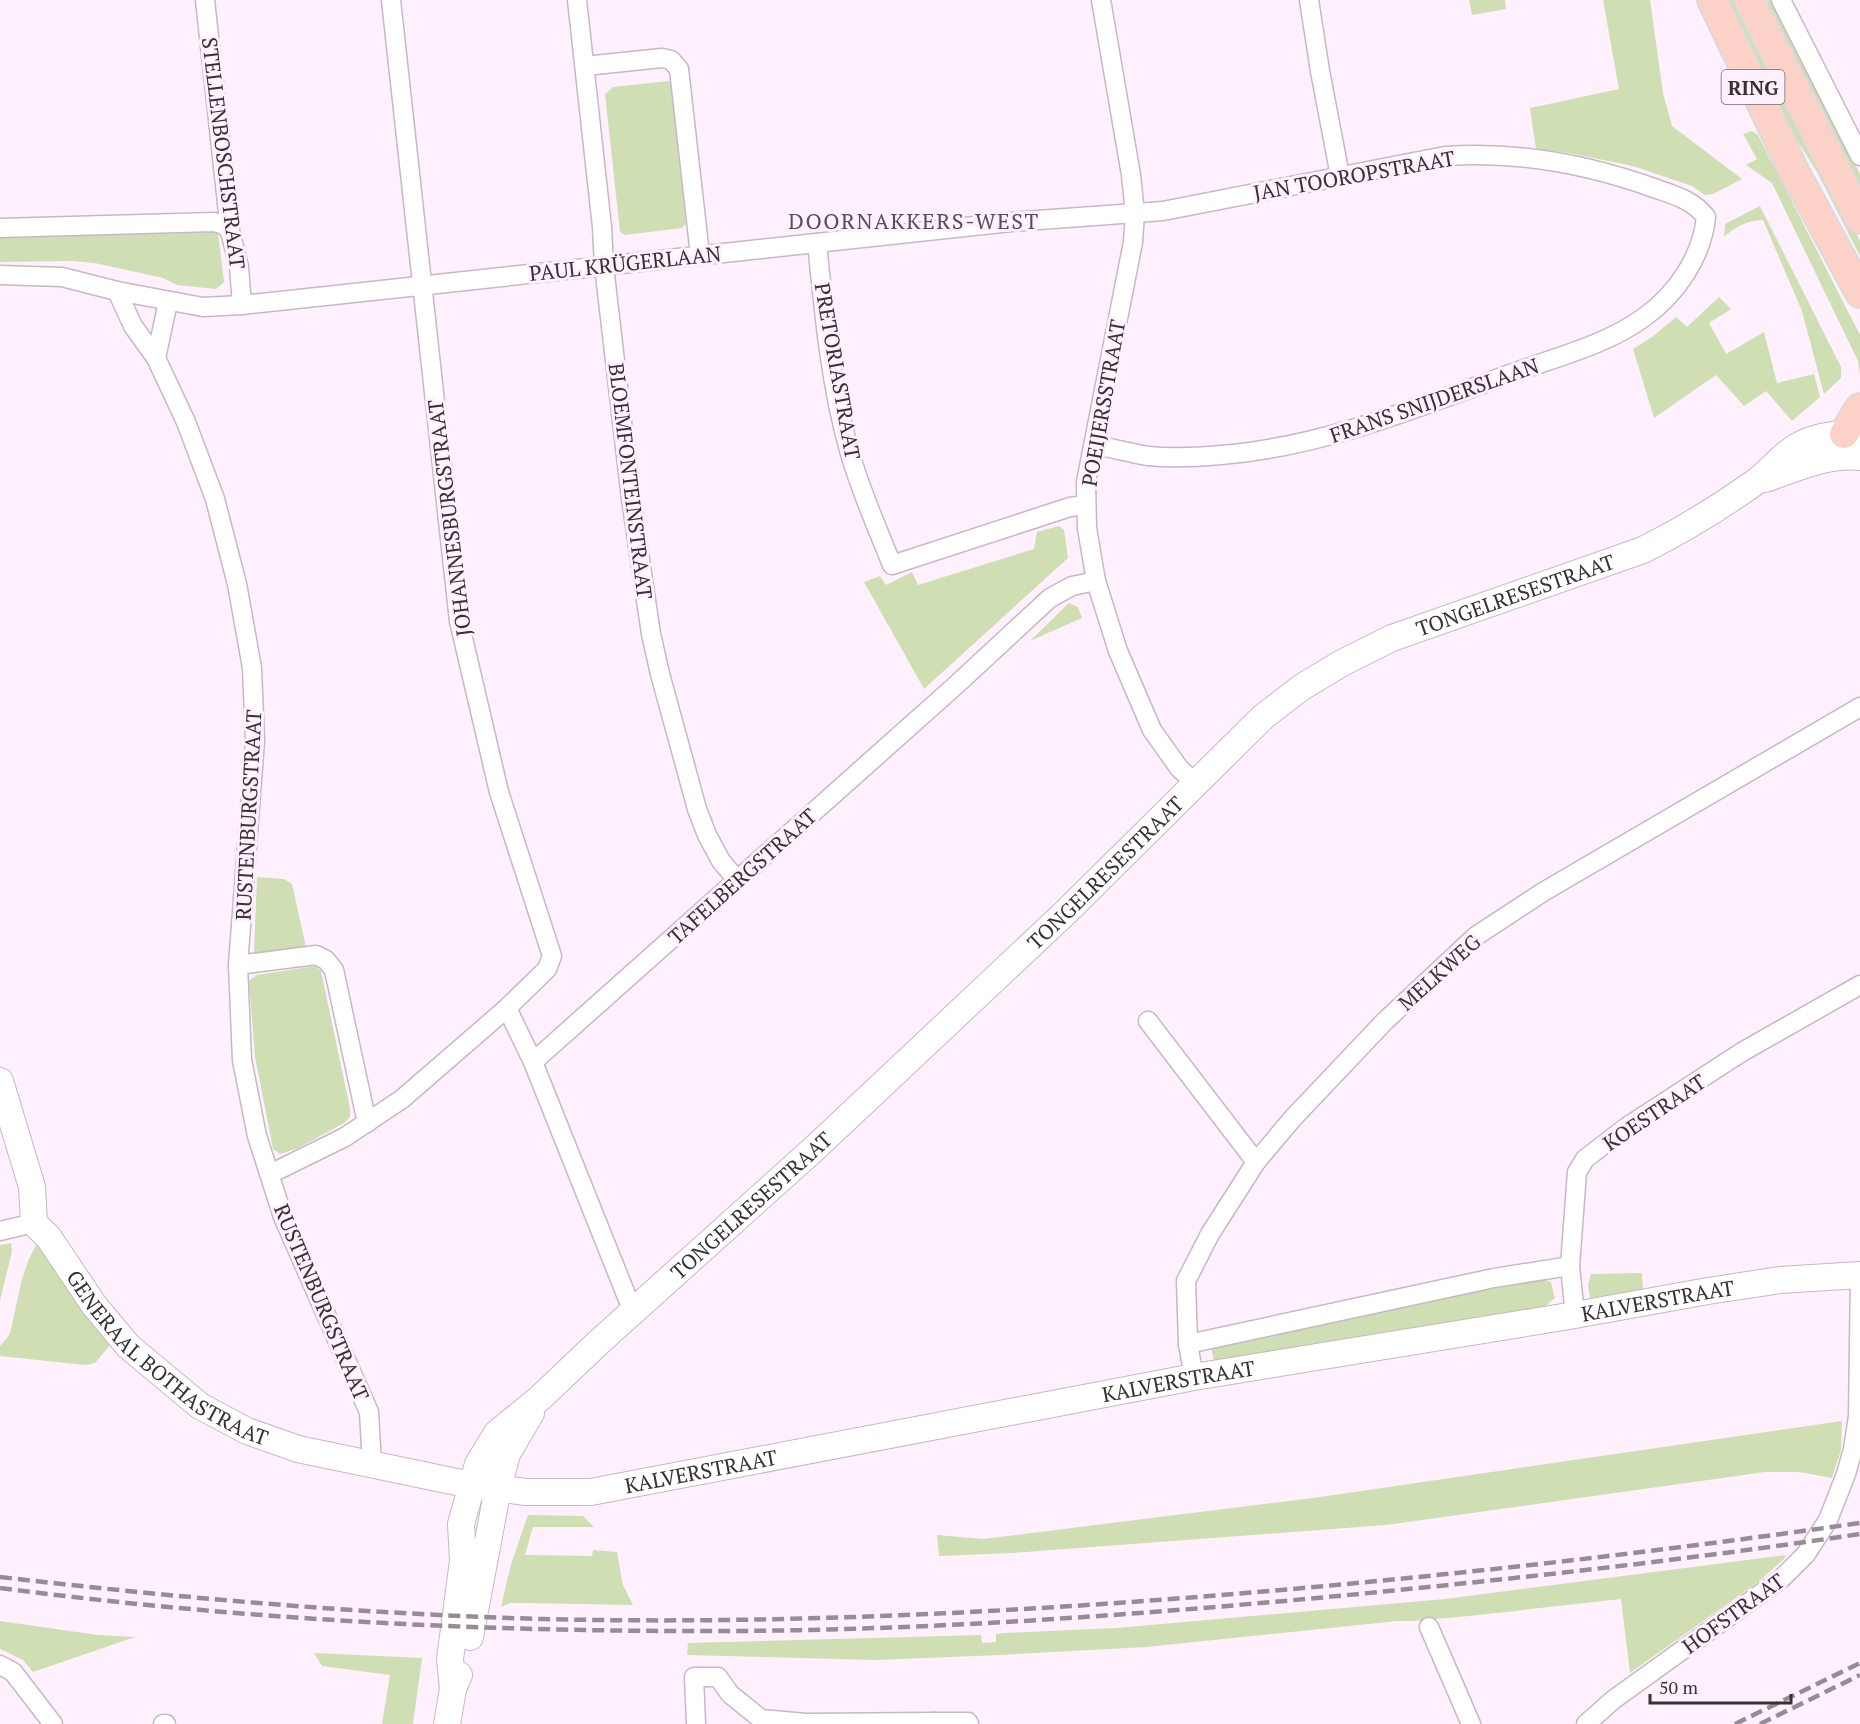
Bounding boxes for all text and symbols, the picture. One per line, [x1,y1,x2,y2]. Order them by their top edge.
street label: STELLENBOSCHSTRAAT [196,36,252,270]
road number: RING [1722,70,1784,104]
street label: JAN TOOROPSTRAAT [1251,144,1457,206]
district label: DOORNAKKERS-WEST [788,206,1040,235]
street label: PAUL KRÜGERLAAN [528,239,722,287]
street label: PRETORIASTRAAT [809,280,867,462]
street label: POEIJERSSTRAAT [1075,317,1131,489]
street label: FRANS SNIJDERSLAAN [1326,351,1542,449]
street label: BLOEMFONTEINSTRAAT [603,361,659,601]
street label: JOHANNESBURGSTRAAT [421,398,477,638]
street label: TONGELRESESTRAAT [1412,547,1618,642]
street label: RUSTENBURGSTRAAT [228,709,268,921]
street label: TONGELRESESTRAAT [1021,790,1189,956]
street label: TAFELBERGSTRAAT [662,802,822,950]
street label: MELKWEG [1392,927,1487,1016]
street label: KOESTRAAT [1597,1067,1711,1157]
street label: TONGELRESESTRAAT [664,1125,838,1285]
street label: RUSTENBURGSTRAAT [268,1199,376,1405]
street label: GENERAAL BOTHASTRAAT [60,1265,272,1451]
street label: KALVERSTRAAT [1579,1273,1736,1328]
street label: KALVERSTRAAT [1100,1353,1257,1408]
street label: KALVERSTRAAT [622,1443,779,1499]
street label: HOFSTRAAT [1676,1566,1790,1660]
scale bar [1650,1667,1791,1705]
text: 50 m [1659,1675,1699,1699]

